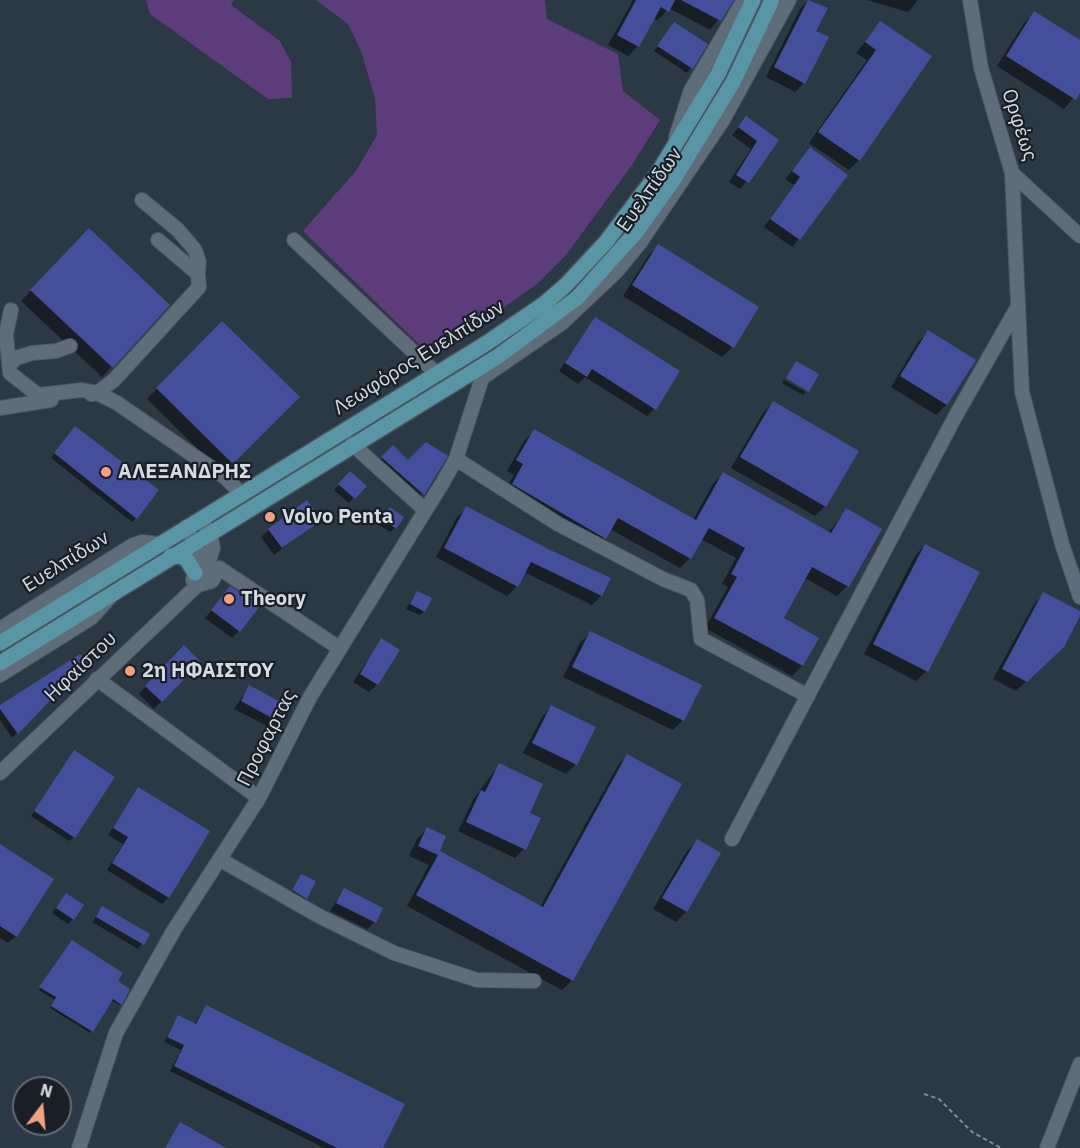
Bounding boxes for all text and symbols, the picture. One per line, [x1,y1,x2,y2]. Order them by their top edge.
street label: Ορφέως [996,86,1042,164]
street label: Ευελπίδων [612,143,688,237]
street label: Λεωφόρος Ευελπίδων [329,296,509,420]
place label: ΑΛΕΞΑΝΔΡΗΣ [118,460,251,484]
marker: ΑΛΕΞΑΝΔΡΗΣ [99,465,113,479]
place label: Volvo Penta [282,505,393,529]
marker: Volvo Penta [263,510,277,524]
street label: Ευελπίδων [18,526,114,598]
place label: Theory [241,587,306,611]
marker: Theory [222,592,236,606]
street label: Ηφαίστου [40,627,122,707]
place label: 2η ΗΦΑΙΣΤΟΥ [142,659,274,683]
marker: 2η ΗΦΑΙΣΤΟΥ [123,664,137,678]
street label: Προφαρτας [232,686,302,790]
north arrow [12,1076,72,1136]
text: N [38,1079,55,1102]

